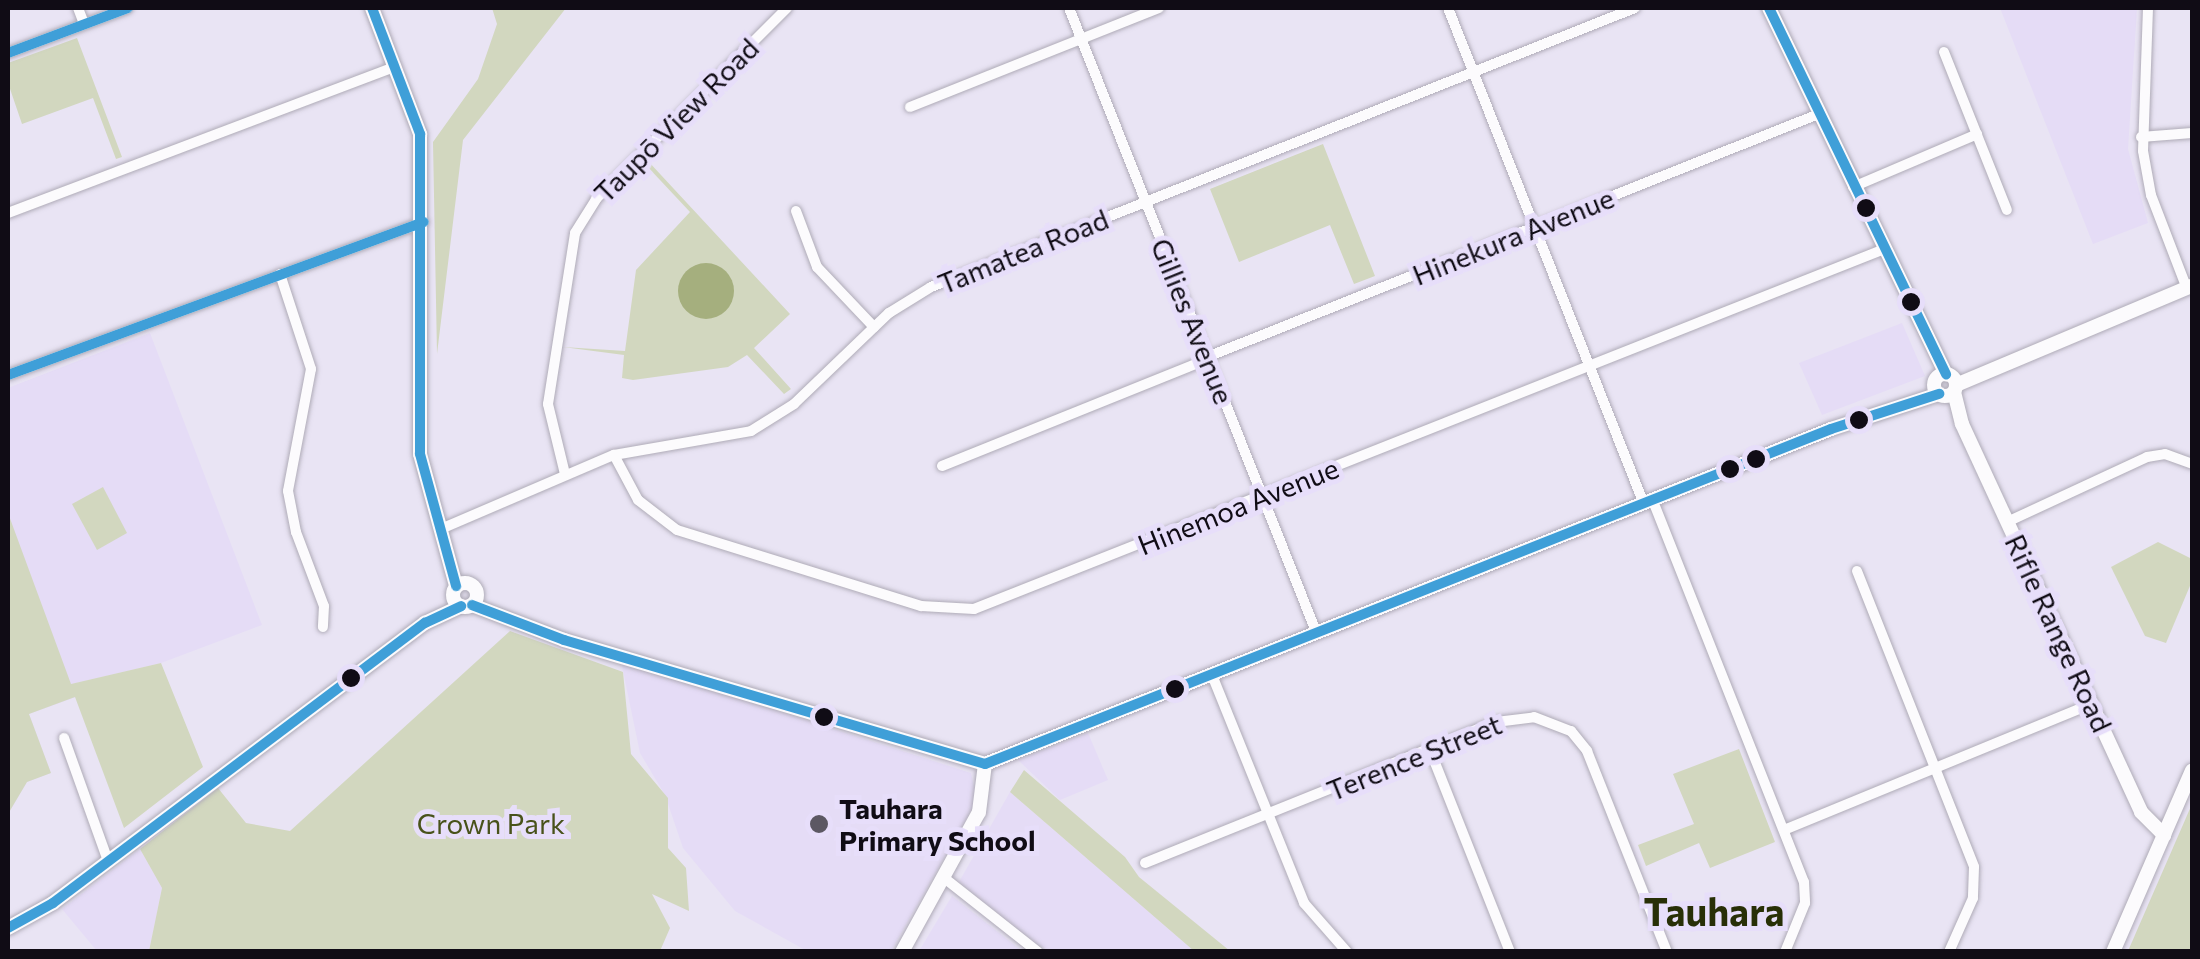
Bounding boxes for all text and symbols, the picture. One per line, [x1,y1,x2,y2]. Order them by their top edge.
street label: Taupō View Road [587,31,765,209]
street label: Hinekura Avenue [1407,180,1619,292]
unlabelled marker [1856,198,1876,218]
street label: Tamatea Road [933,202,1113,300]
street label: Gillies Avenue [1145,233,1241,409]
unlabelled marker [1901,292,1921,312]
unlabelled marker [1849,410,1869,430]
unlabelled marker [1746,449,1766,469]
street label: Hinemoa Avenue [1133,450,1343,562]
unlabelled marker [1720,459,1740,479]
street label: Rifle Range Road [1999,529,2119,737]
unlabelled marker [341,668,361,688]
unlabelled marker [1165,679,1185,699]
unlabelled marker [814,707,834,727]
street label: Terence Street [1322,707,1506,807]
place label: Tauhara Primary School [839,791,1036,857]
park label: Crown Park [417,806,565,840]
marker: Tauhara Primary School [808,813,830,835]
district label: Tauhara [1644,888,1784,934]

